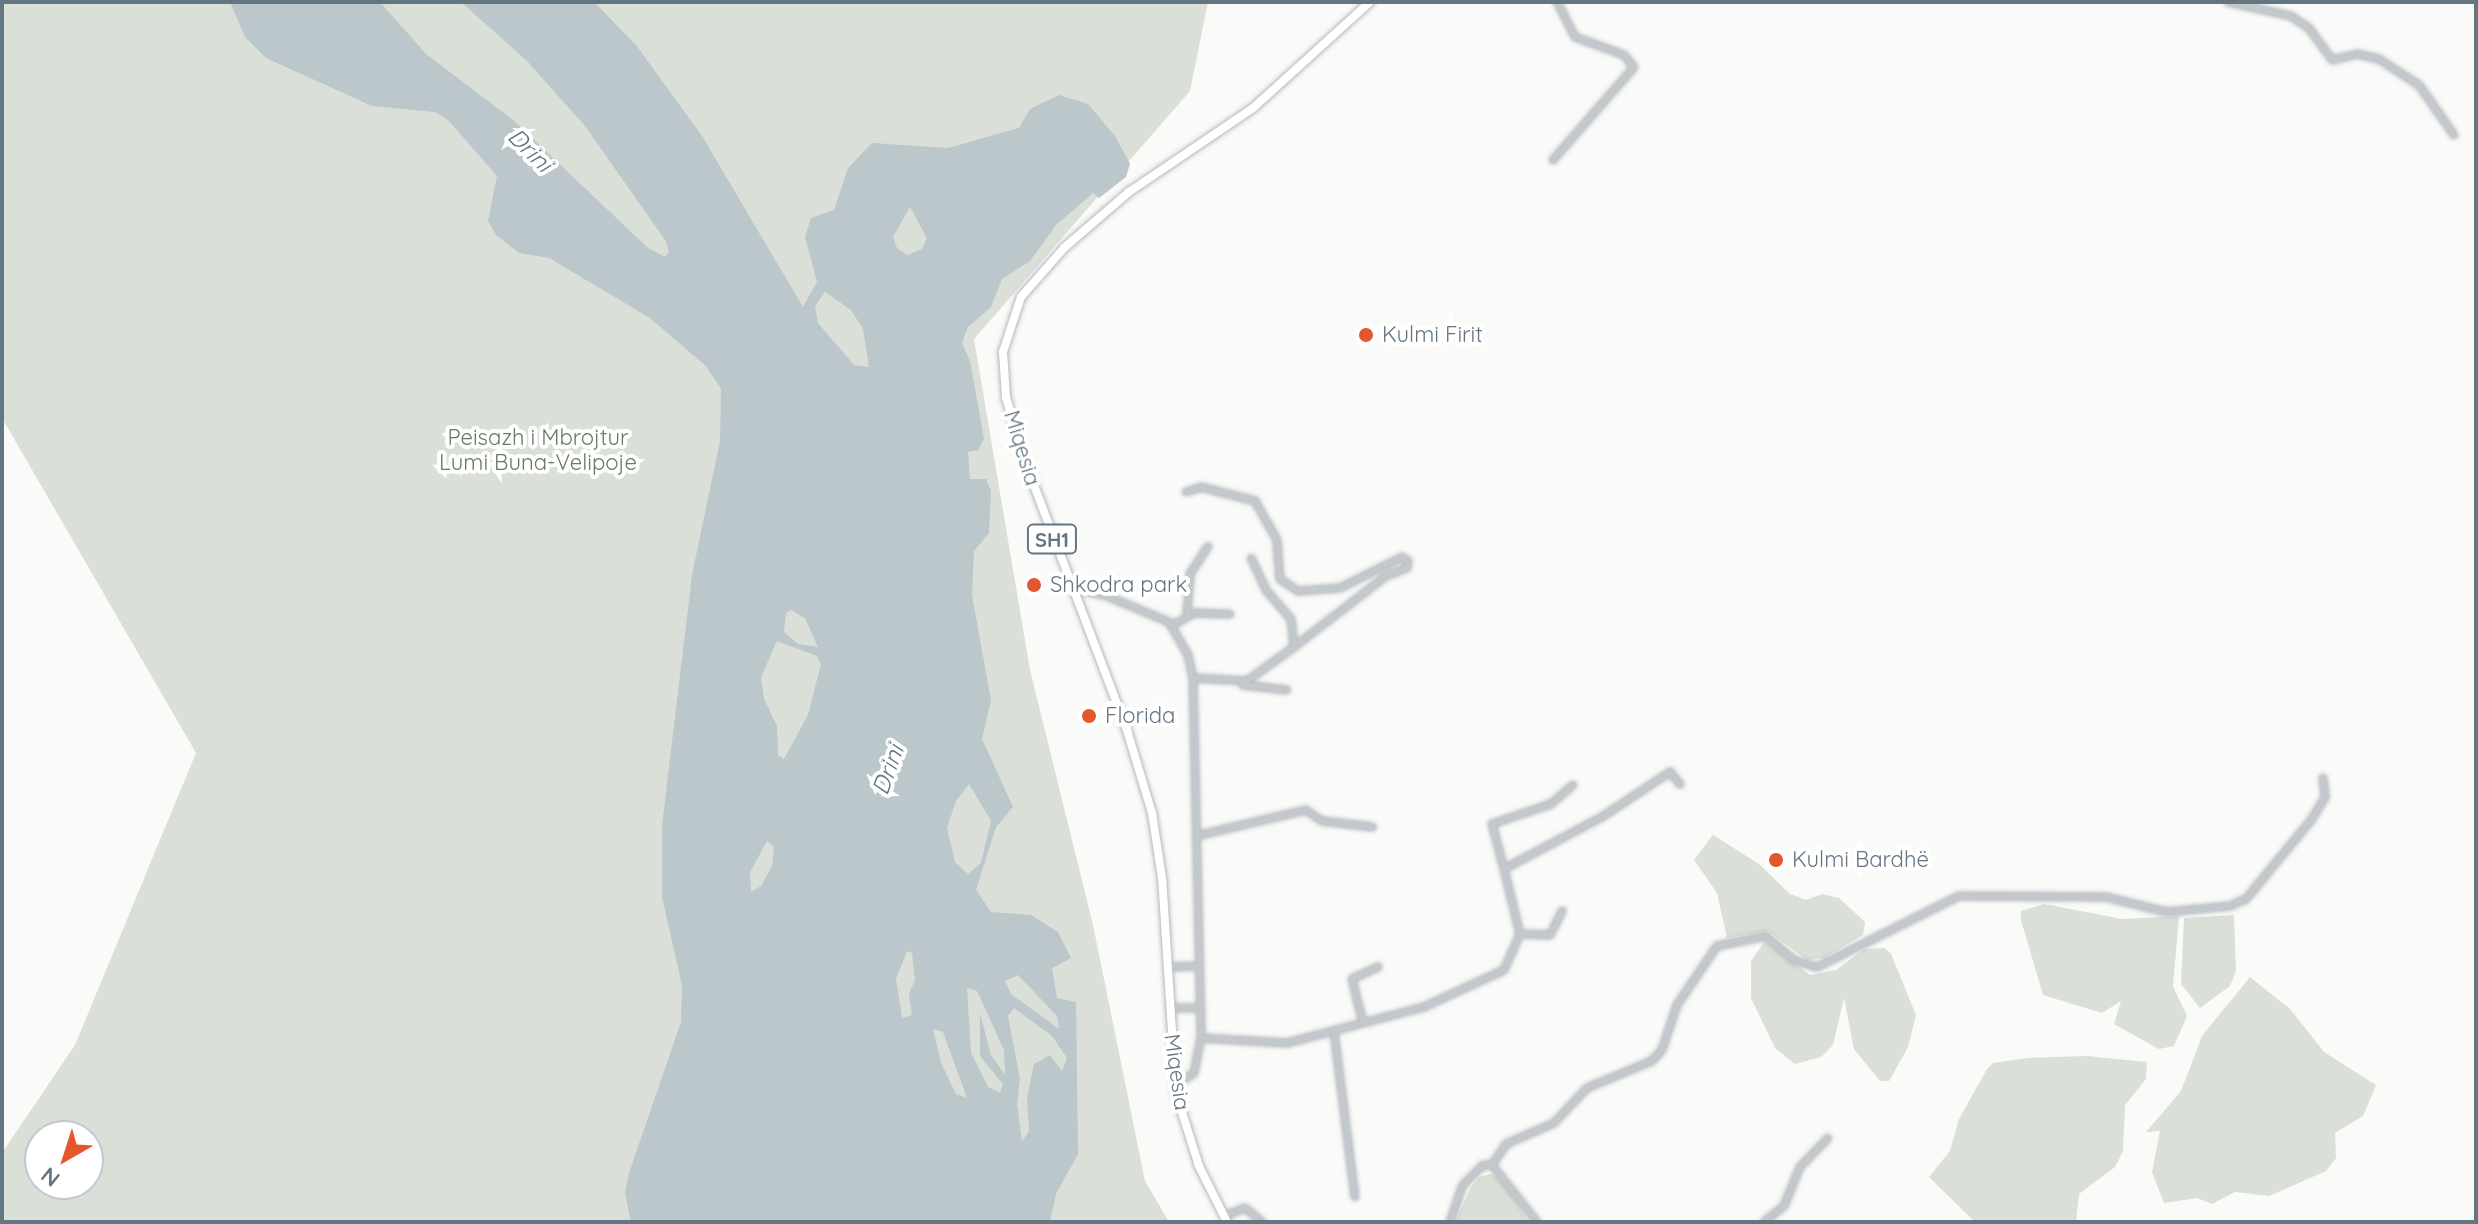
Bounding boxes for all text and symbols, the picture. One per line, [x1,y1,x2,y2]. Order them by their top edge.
water label: Drini [502,122,558,178]
place label: Kulmi Firit [1382,322,1483,348]
marker: Kulmi Firit [1357,326,1375,344]
street label: Miqesia [998,407,1046,489]
park label: Peisazh i Mbrojtur Lumi Buna-Velipoje [439,424,637,476]
road number: SH1 [1026,523,1078,555]
place label: Shkodra park [1050,572,1187,598]
marker: Shkodra park [1025,576,1043,594]
place label: Florida [1105,703,1175,729]
marker: Florida [1080,707,1098,725]
water label: Drini [866,741,910,799]
place label: Kulmi Bardhë [1792,847,1929,873]
marker: Kulmi Bardhë [1767,851,1785,869]
street label: Miqesia [1159,1032,1195,1112]
north arrow [24,1120,104,1200]
text: N [35,1161,65,1193]

